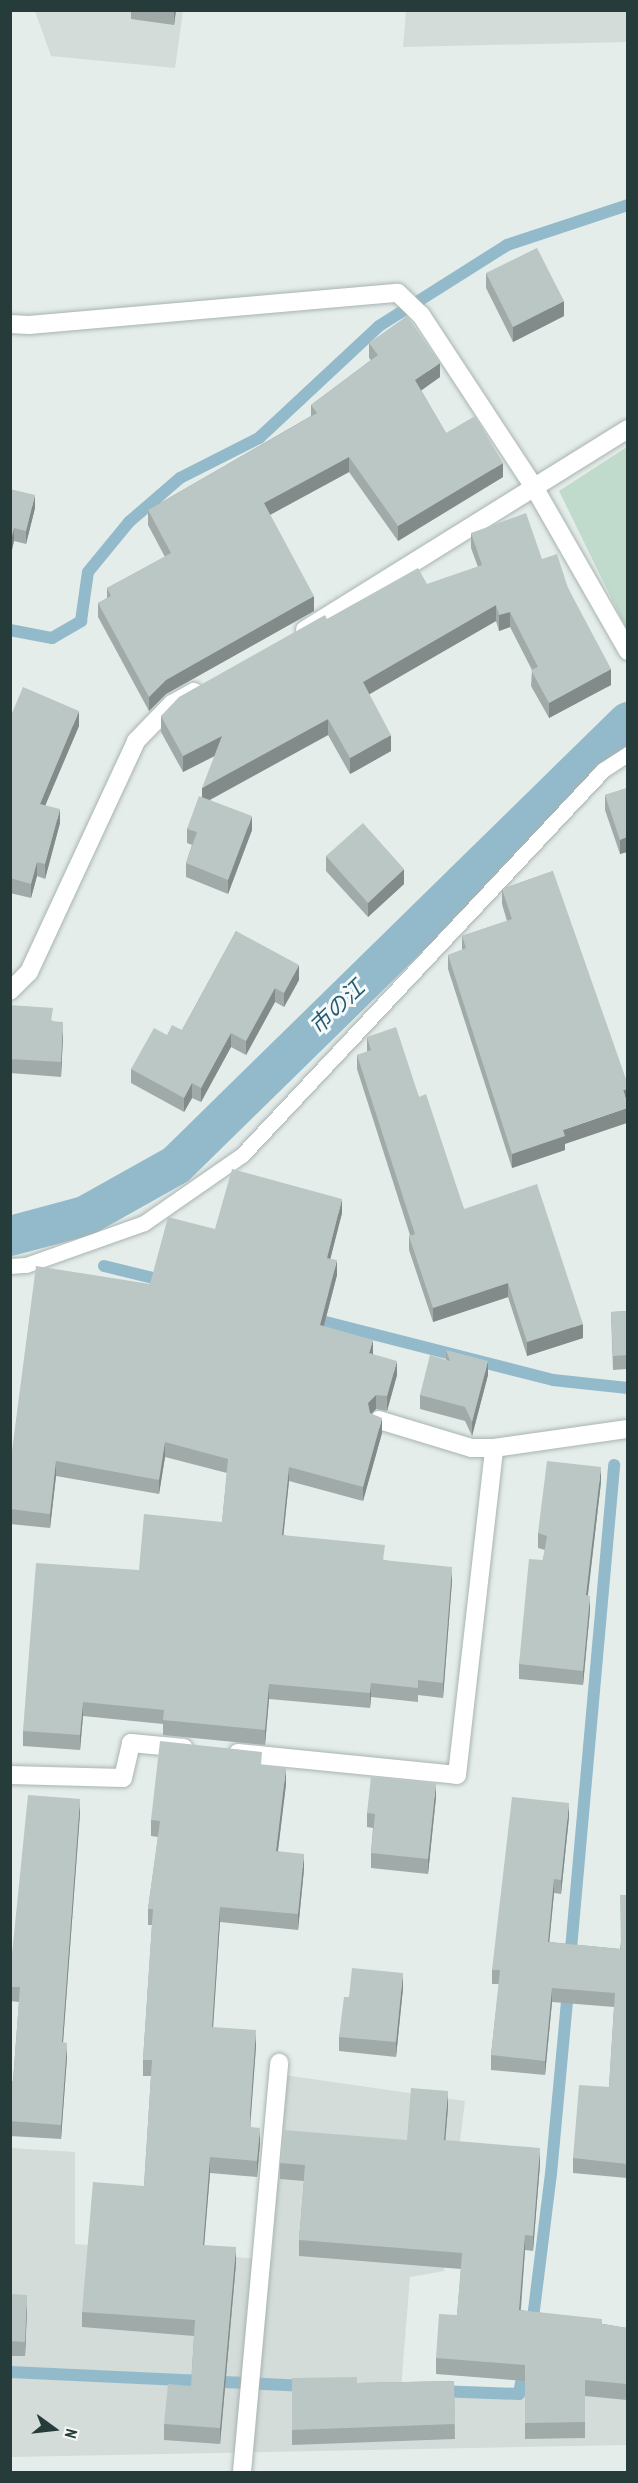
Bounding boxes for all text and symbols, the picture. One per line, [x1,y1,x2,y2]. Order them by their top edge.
water label: 市の江 [304,975,370,1039]
north arrow [24,2399,84,2459]
text: N [61,2427,82,2440]

